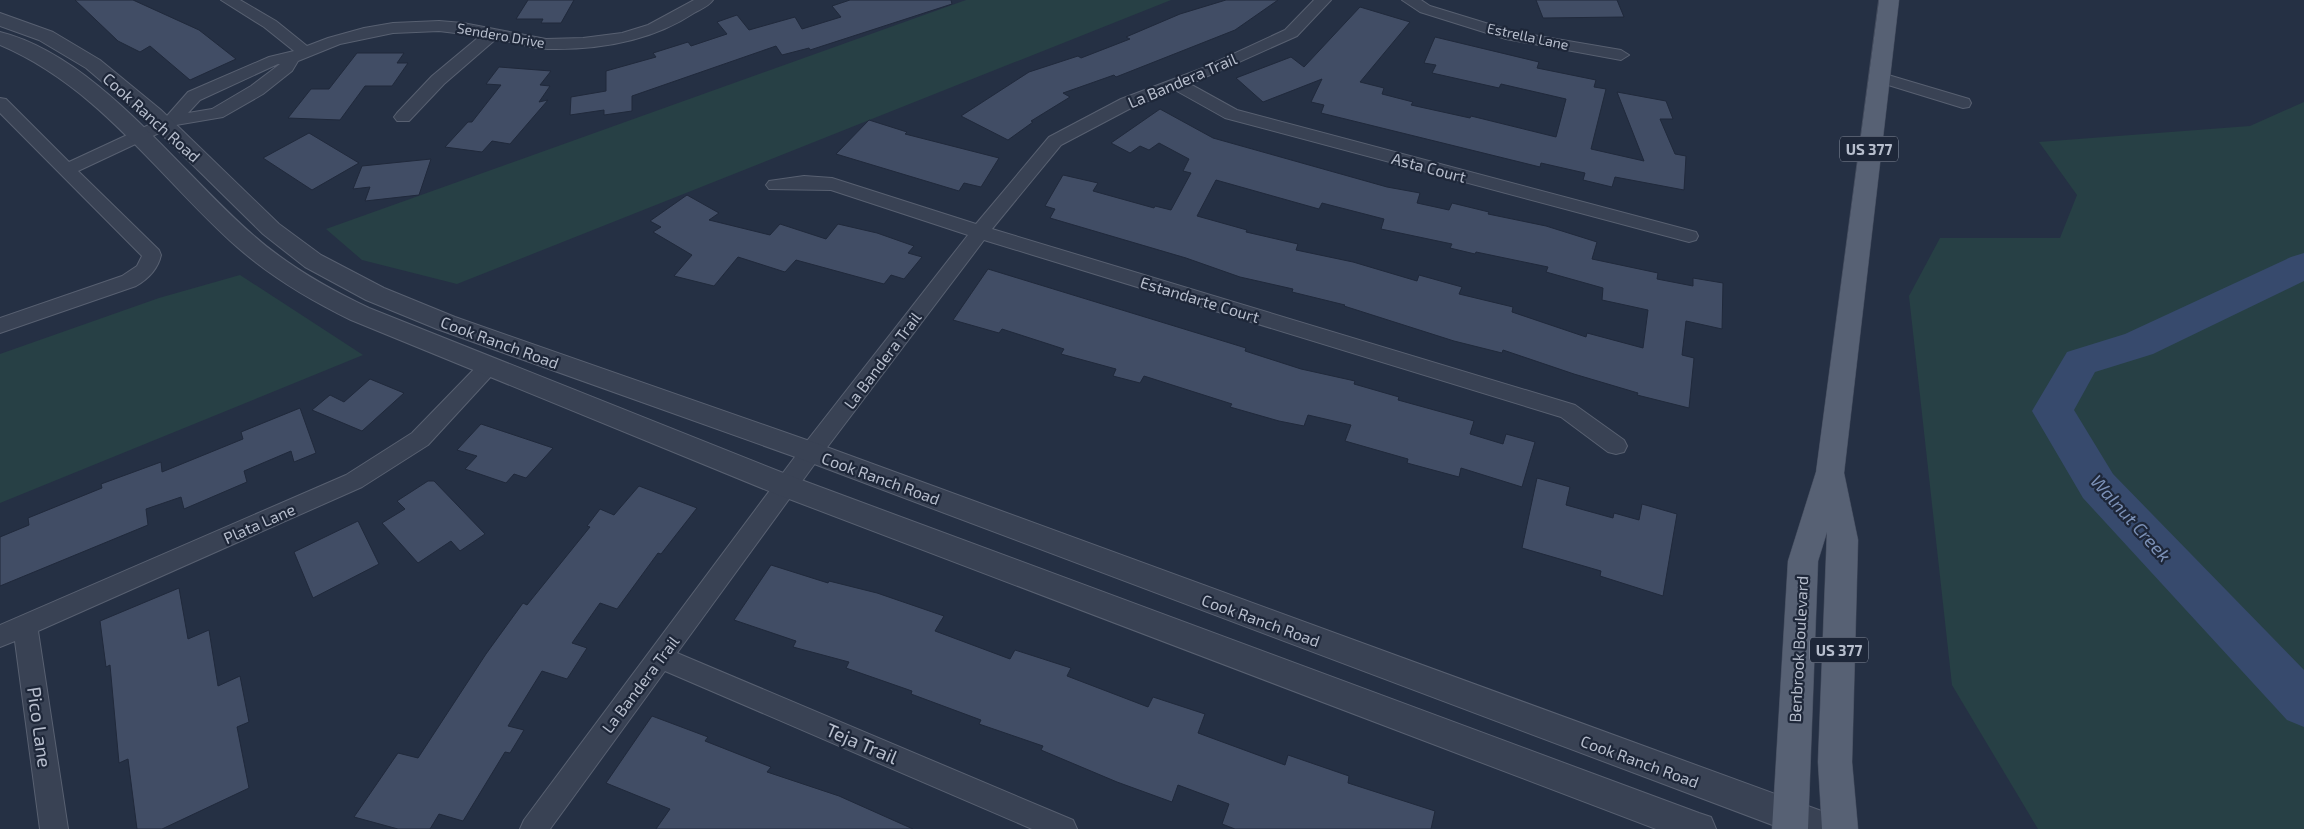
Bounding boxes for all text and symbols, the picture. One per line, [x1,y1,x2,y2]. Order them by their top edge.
street label: Sendero Drive [456,19,546,51]
street label: Estrella Lane [1486,19,1570,53]
street label: La Bandera Trail [1125,48,1240,111]
street label: Cook Ranch Road [99,68,205,166]
road number: US 377 [1840,136,1898,162]
street label: Asta Court [1390,148,1468,186]
street label: Estandarte Court [1138,272,1262,326]
street label: La Bandera Trail [839,308,925,412]
street label: Cook Ranch Road [438,312,562,372]
street label: Cook Ranch Road [819,448,943,508]
water label: Walnut Creek [2086,470,2176,566]
street label: Plata Lane [220,499,298,547]
street label: Benbrook Boulevard [1785,575,1811,723]
street label: Cook Ranch Road [1199,590,1323,650]
street label: La Bandera Trail [597,632,683,736]
road number: US 377 [1810,638,1868,662]
street label: Pico Lane [23,685,57,769]
street label: Teja Trail [823,718,902,769]
street label: Cook Ranch Road [1578,731,1702,791]

